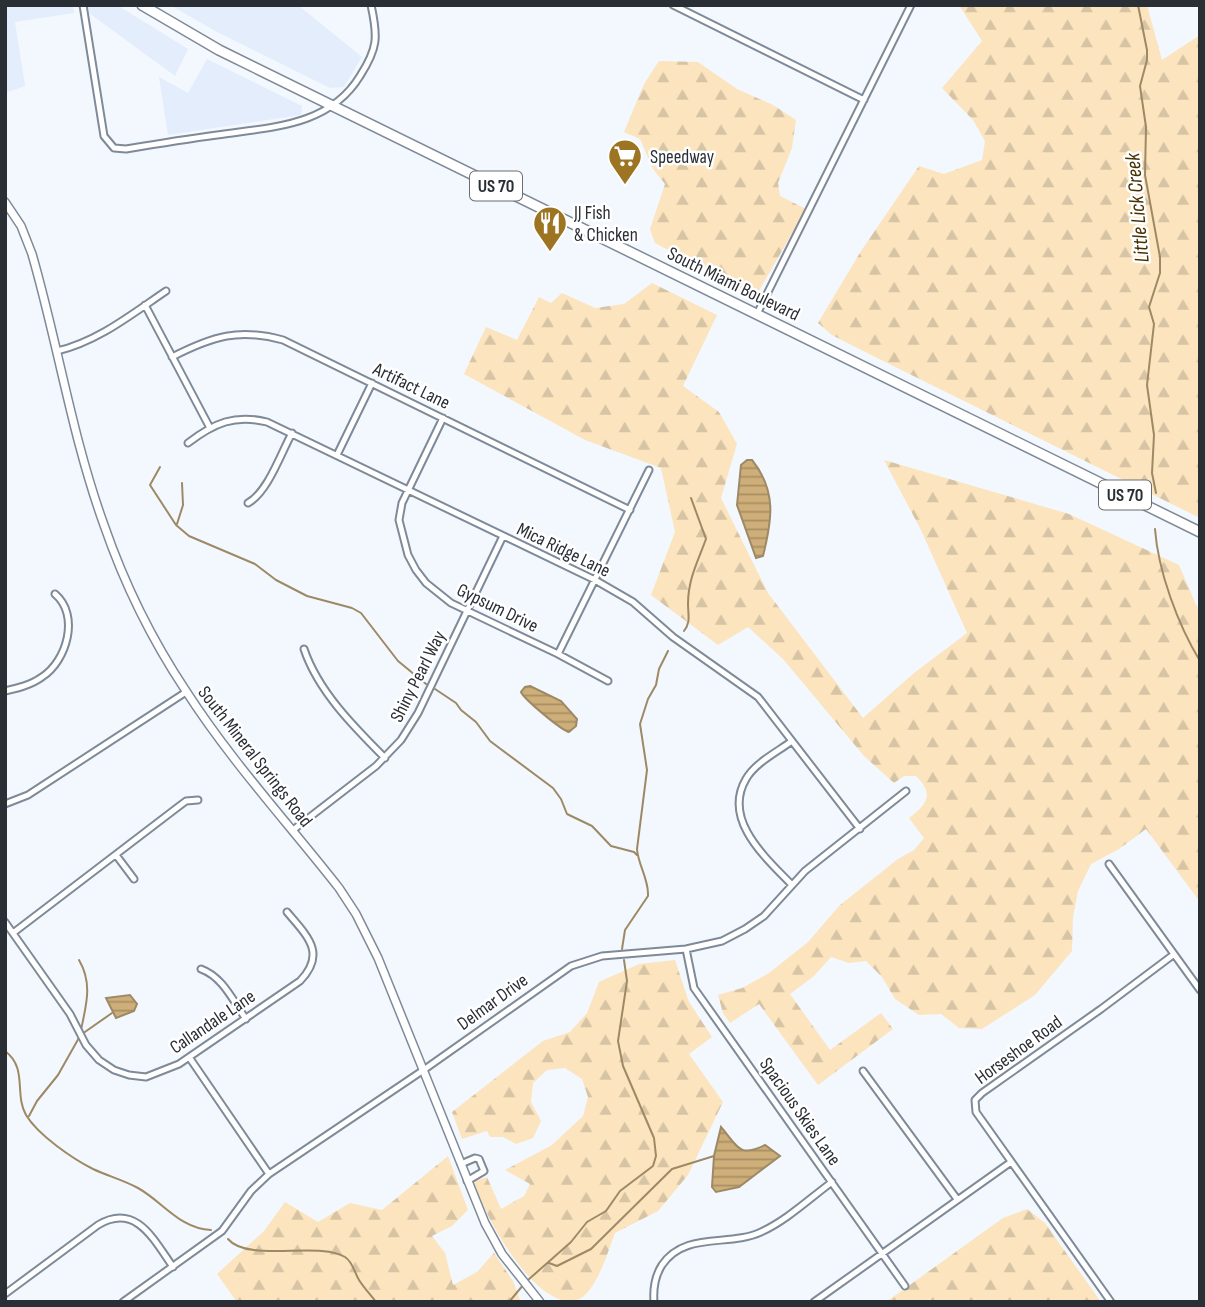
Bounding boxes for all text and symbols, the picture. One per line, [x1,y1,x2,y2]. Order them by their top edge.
supermarket icon: Speedway [606,137,644,186]
place label: Speedway [650,146,715,169]
water label: Little Lick Creek [1120,151,1155,264]
road number: US 70 [470,172,522,201]
place label: JJ Fish & Chicken [573,202,638,247]
restaurant icon: JJ Fish & Chicken [531,204,569,253]
street label: South Miami Boulevard [663,242,803,326]
street label: Artifact Lane [368,357,453,415]
road number: US 70 [1099,480,1151,509]
street label: Mica Ridge Lane [513,518,614,583]
street label: Gypsum Drive [453,579,542,638]
street label: Shiny Pearl Way [385,627,451,726]
street label: South Mineral Springs Road [193,682,317,832]
street label: Delmar Drive [453,969,533,1036]
street label: Callandale Lane [166,985,260,1059]
street label: Horseshoe Road [971,1011,1067,1090]
street label: Spacious Skies Lane [754,1053,846,1170]

